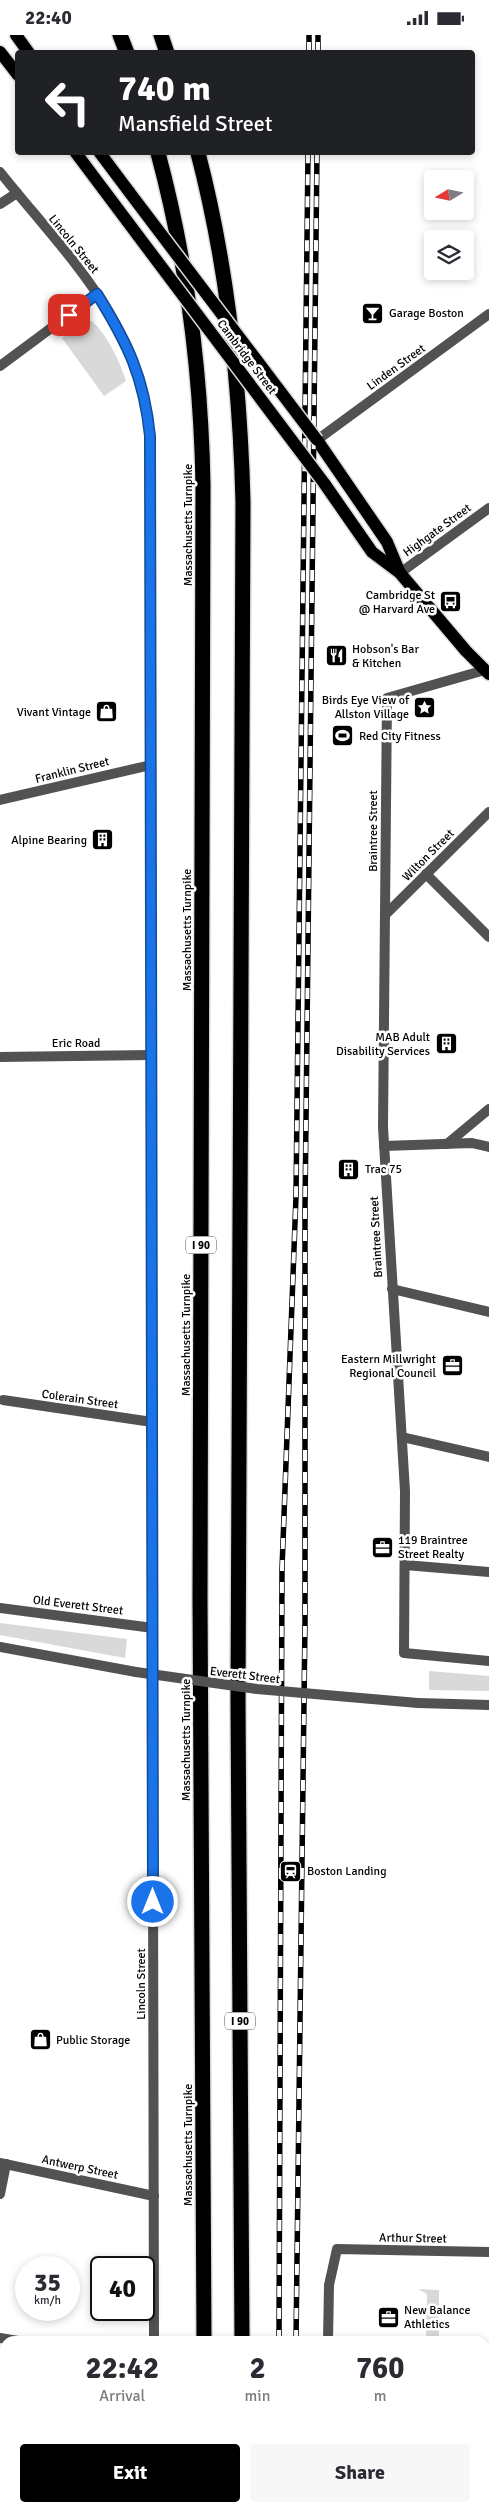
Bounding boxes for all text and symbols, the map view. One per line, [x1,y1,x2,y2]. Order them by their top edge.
text: 22:40 [25,6,72,30]
text: 740 m [118,67,211,110]
icon: left [35,70,100,135]
text: Mansfield Street [118,110,272,137]
north arrow [424,170,474,220]
map controls [424,170,474,280]
street label: Lincoln Street [45,212,102,277]
button: layers [424,230,474,280]
pin [48,294,90,336]
icon: arrive [55,301,83,329]
bar icon: Garage Boston [361,301,385,325]
place label: Garage Boston [389,306,464,321]
street label: Cambridge Street [214,317,280,398]
street label: Linden Street [364,341,428,394]
street label: Massachusetts Turnpike [181,464,196,586]
street label: Highgate Street [400,501,474,560]
place label: Cambridge St @ Harvard Ave [359,588,435,617]
bus stop icon: Cambridge St @ Harvard Ave [439,590,463,614]
place label: Hobson's Bar & Kitchen [352,642,419,671]
restaurant icon: Hobson's Bar & Kitchen [324,644,348,668]
place label: Birds Eye View of Allston Village [322,693,410,722]
place icon: Birds Eye View of Allston Village [413,695,437,719]
shop icon: Vivant Vintage [95,700,119,724]
place label: Vivant Vintage [17,705,91,720]
sports icon: Red City Fitness [331,724,355,748]
place label: Red City Fitness [359,729,441,744]
street label: Franklin Street [33,754,111,787]
street label: Braintree Street [366,790,381,872]
street label: Wilton Street [399,826,458,885]
building icon: Alpine Bearing [91,828,115,852]
place label: Alpine Bearing [11,833,87,848]
street label: Massachusetts Turnpike [180,869,195,991]
place label: MAB Adult Disability Services [336,1030,430,1059]
building icon: MAB Adult Disability Services [434,1032,458,1056]
street label: Eric Road [52,1036,100,1051]
building icon: Trac 75 [337,1157,361,1181]
place label: Trac 75 [365,1162,402,1177]
street label: Braintree Street [367,1196,386,1278]
road number: I 90 [186,1237,216,1253]
street label: Massachusetts Turnpike [179,1274,194,1396]
place label: Eastern Millwright Regional Council [341,1352,436,1381]
office icon: Eastern Millwright Regional Council [440,1354,464,1378]
street label: Colerain Street [41,1387,119,1412]
place label: 119 Braintree Street Realty [398,1533,468,1562]
office icon: 119 Braintree Street Realty [370,1535,394,1559]
street label: Old Everett Street [32,1593,124,1618]
street label: Everett Street [209,1664,281,1687]
street label: Massachusetts Turnpike [179,1679,194,1801]
station icon: Boston Landing [279,1859,303,1883]
place label: Boston Landing [307,1864,387,1879]
position arrow [126,1875,178,1927]
street label: Lincoln Street [134,1948,149,2020]
road number: I 90 [225,2013,255,2029]
shop icon: Public Storage [28,2028,52,2052]
place label: Public Storage [56,2033,130,2048]
street label: Massachusetts Turnpike [181,2084,196,2206]
street label: Antwerp Street [40,2152,119,2183]
street label: Arthur Street [379,2230,447,2247]
speed limit sign: 40 [90,2256,155,2321]
text: 35 [34,2267,61,2298]
text: km/h [34,2293,61,2308]
place label: New Balance Athletics [404,2303,470,2332]
office icon: New Balance Athletics [376,2305,400,2329]
text: 22:42 [85,2350,159,2387]
text: 2 [249,2350,266,2387]
text: 760 [356,2350,404,2387]
text: Arrival [99,2386,145,2406]
text: min [245,2386,270,2406]
text: m [374,2386,387,2406]
button: Exit [20,2444,240,2502]
button: Share [250,2444,470,2502]

